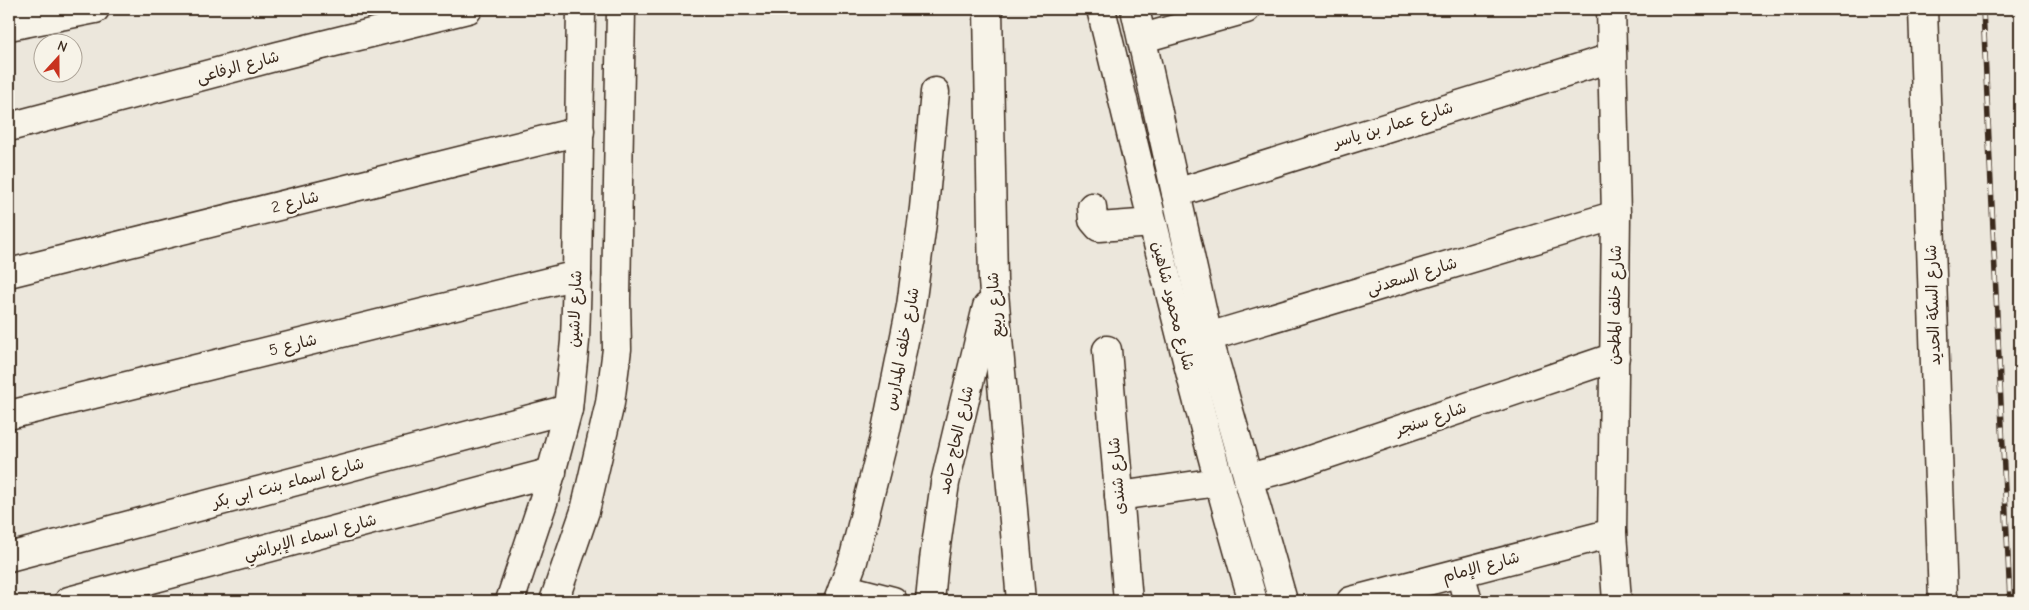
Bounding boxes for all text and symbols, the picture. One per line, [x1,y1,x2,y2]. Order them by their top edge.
north arrow [32,32,82,82]
text: N [55,37,70,56]
street label: شارع الرفاعى [195,47,282,89]
street label: شارع عمار بن ياسر [1329,98,1456,154]
street label: شارع 2 [269,187,321,219]
street label: شارع محمود شاهين [1146,239,1198,373]
street label: شارع السكة الحديد [1922,244,1946,366]
street label: شارع خلف المطحن [1605,245,1627,365]
street label: شارع السعدنى [1365,254,1460,300]
street label: شارع لاشين [565,270,587,348]
street label: شارع ربيع [984,272,1008,338]
street label: شارع خلف المدارس [881,286,925,412]
street label: شارع 5 [267,330,319,362]
street label: شارع الحاج حامد [935,384,979,496]
street label: شارع سنجر [1391,399,1469,442]
street label: شارع شندى [1105,436,1131,515]
street label: شارع اسماء بنت ابى بكر [208,454,366,514]
street label: شارع اسماء الإبراشي [242,511,380,568]
street label: شارع الإمام [1441,548,1522,589]

